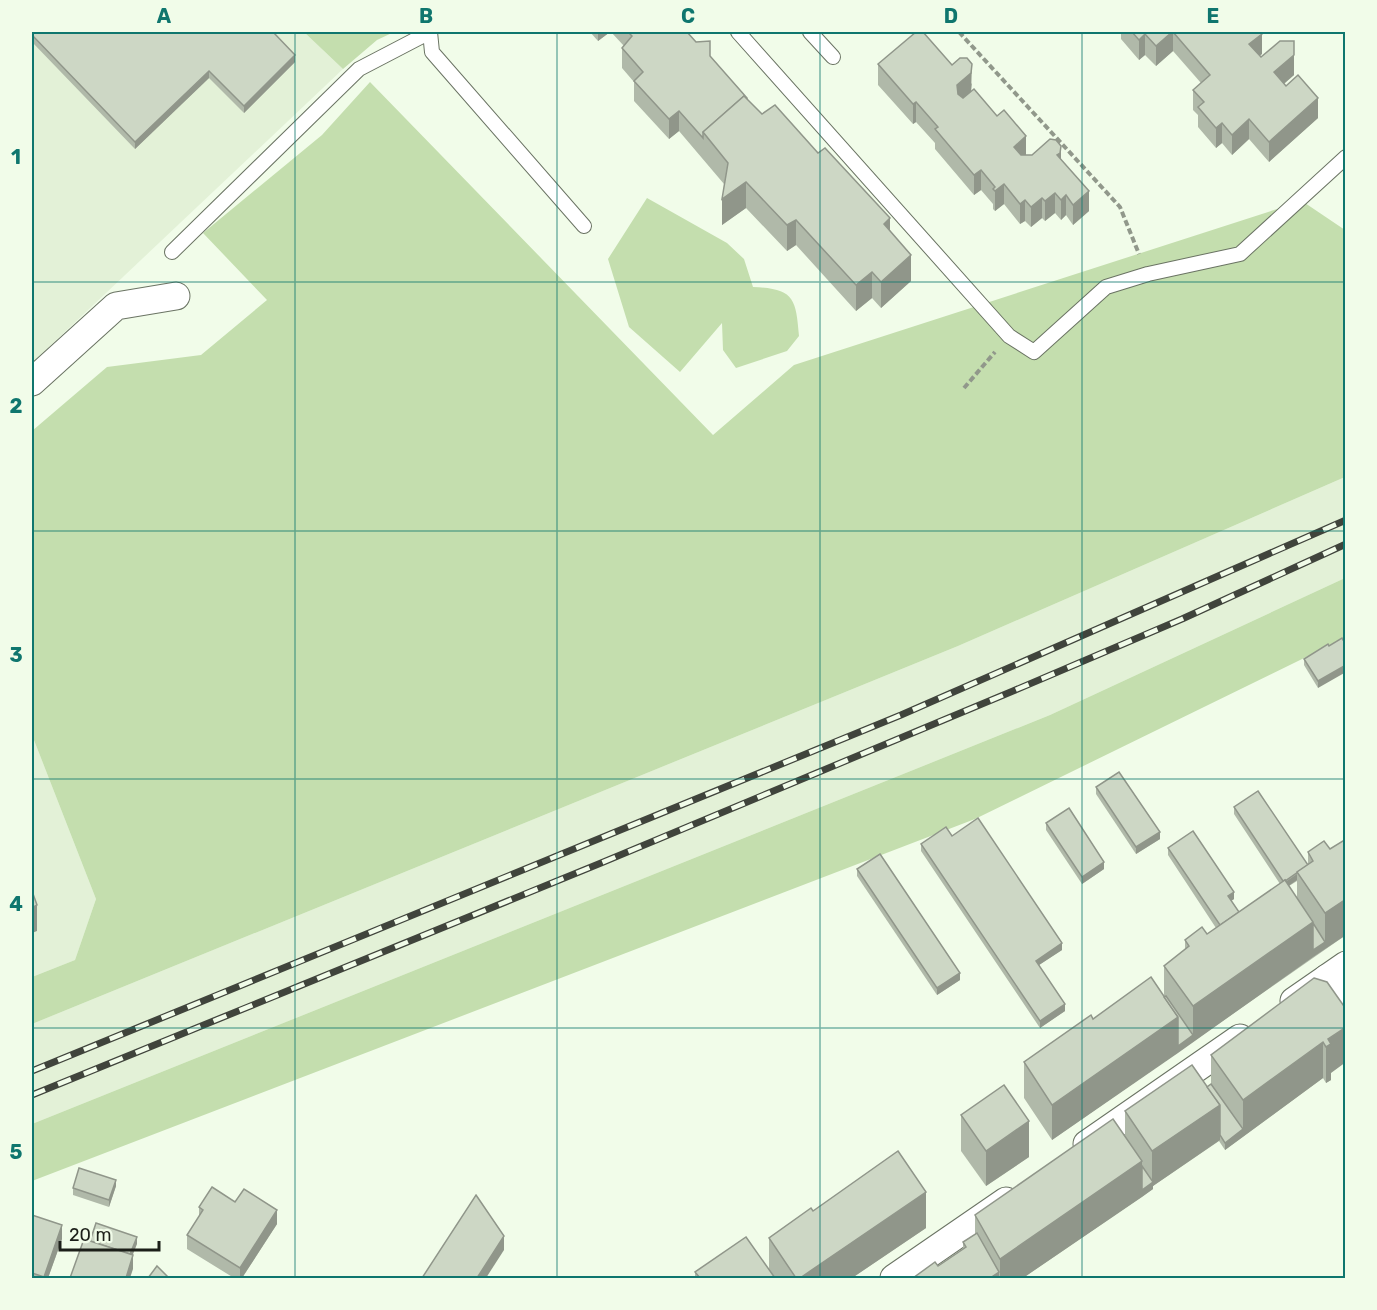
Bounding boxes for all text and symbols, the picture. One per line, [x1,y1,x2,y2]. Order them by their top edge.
text: A [157,4,172,28]
text: B [419,4,433,28]
text: C [681,4,695,28]
text: D [944,4,958,28]
text: E [1207,4,1219,28]
text: 1 [11,145,21,169]
text: 2 [10,394,23,418]
text: 3 [9,643,23,667]
text: 4 [9,892,23,916]
text: 5 [10,1140,23,1164]
scale bar [60,1214,159,1252]
text: 20 m [69,1224,111,1246]

